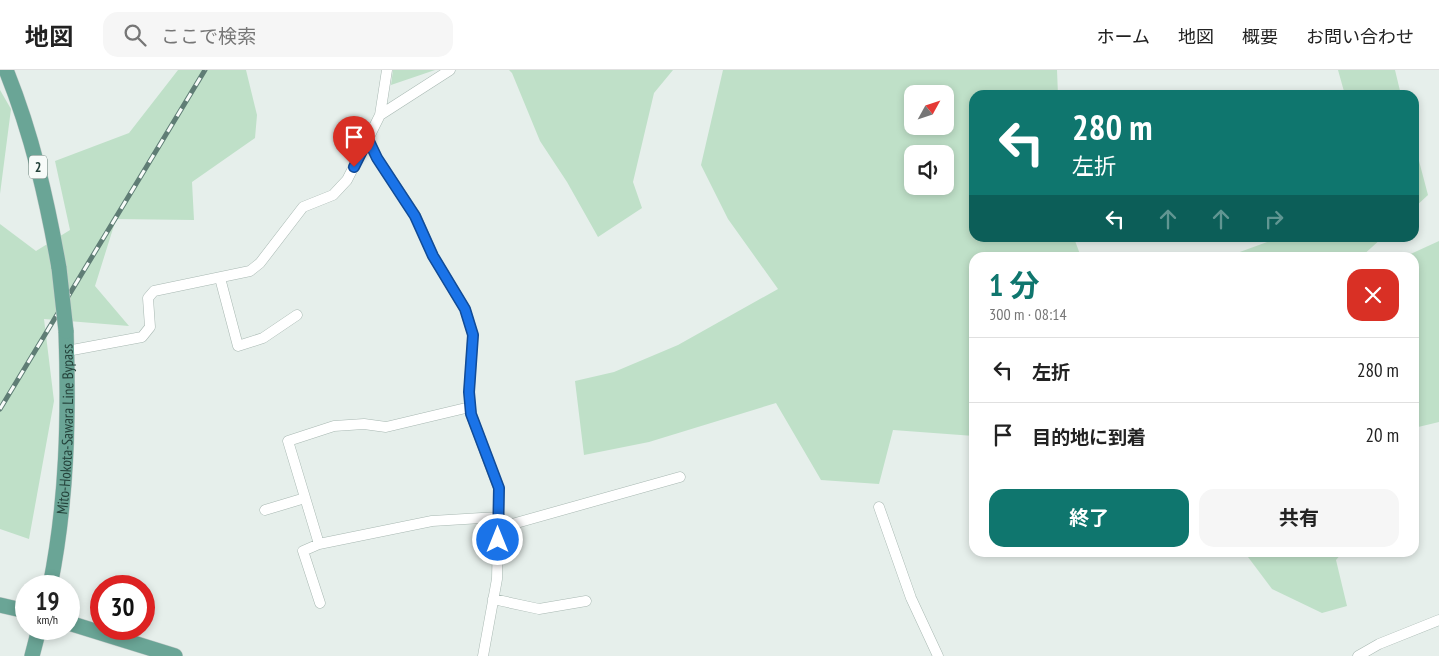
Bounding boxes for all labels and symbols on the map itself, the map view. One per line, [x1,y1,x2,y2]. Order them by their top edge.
north arrow [904,85,954,135]
pin [333,116,375,167]
road number: 2 [29,155,47,178]
street label: Mito-Hokota-Sawara Line Bypass [52,344,77,515]
position arrow [471,513,523,565]
speed limit sign: 30 [90,575,155,640]

